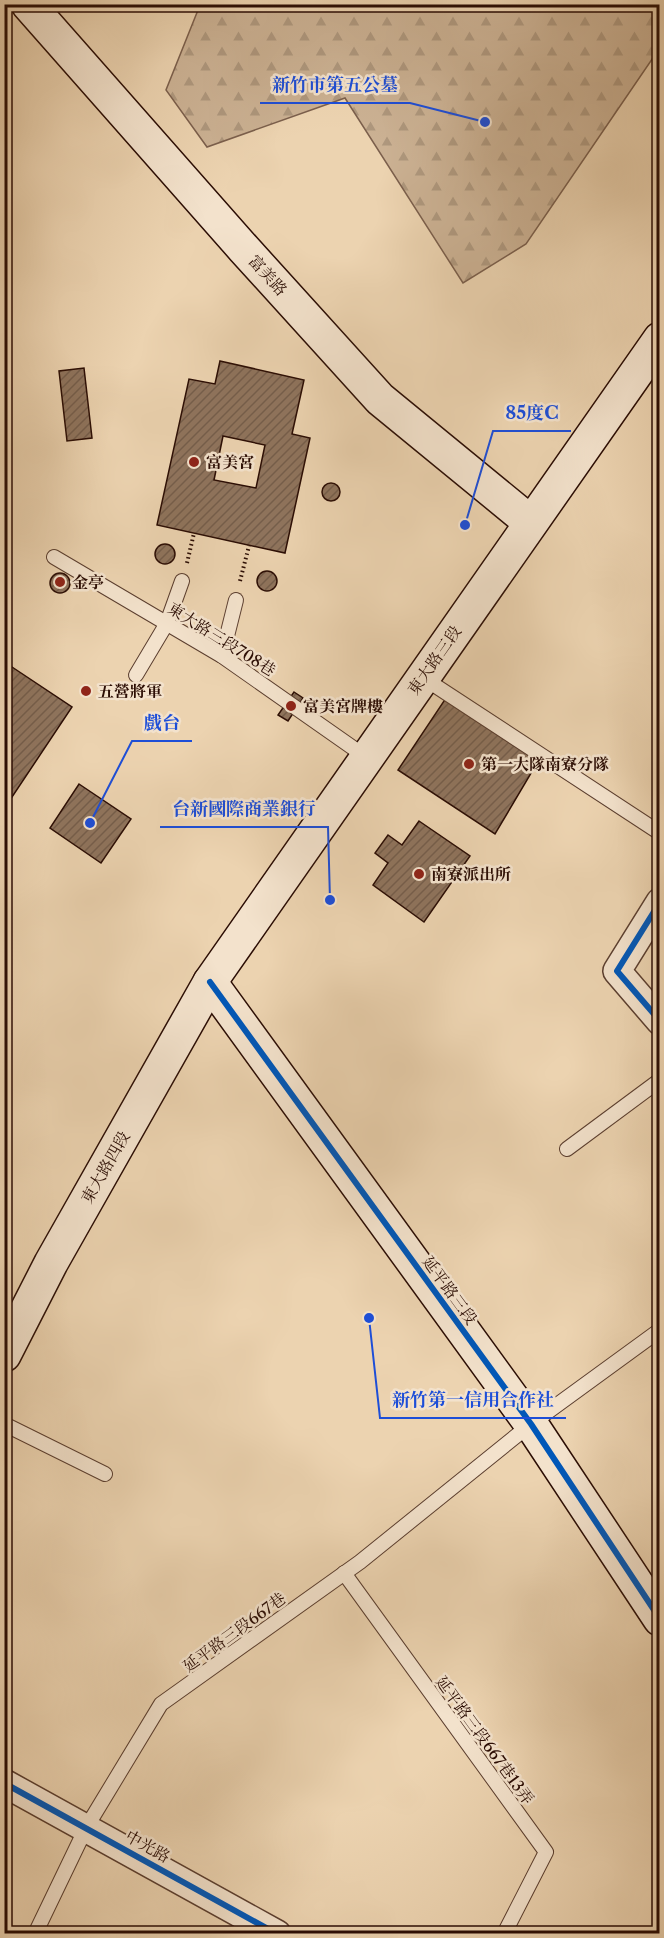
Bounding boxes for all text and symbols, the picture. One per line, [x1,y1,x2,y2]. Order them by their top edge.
callout: 新竹市第五公墓 [260,67,410,103]
text: 新竹市第五公墓 [272,74,398,96]
street label: 富美路 [245,250,291,300]
callout: 85度C [493,395,571,431]
text: 85度C [505,402,559,424]
place label: 富美宮 [206,452,254,472]
marker: 富美宮 [187,455,201,469]
place label: 金亭 [72,572,104,592]
marker: 金亭 [53,575,67,589]
street label: 東大路三段708巷 [164,598,280,680]
street label: 東大路三段 [403,621,465,699]
place label: 五營將軍 [98,681,162,701]
marker: 五營將軍 [79,684,93,698]
place label: 富美宮牌樓 [303,696,383,716]
marker: 富美宮牌樓 [284,699,298,713]
callout: 戲台 [132,705,192,741]
text: 戲台 [144,712,180,734]
place label: 第一大隊南寮分隊 [481,754,609,774]
marker: 第一大隊南寮分隊 [462,757,476,771]
callout: 台新國際商業銀行 [160,791,328,827]
text: 台新國際商業銀行 [172,798,316,820]
place label: 南寮派出所 [431,864,511,884]
marker: 南寮派出所 [412,867,426,881]
street label: 東大路四段 [76,1127,134,1207]
street label: 延平路三段 [418,1252,482,1328]
callout: 新竹第一信用合作社 [380,1382,566,1418]
text: 新竹第一信用合作社 [392,1389,554,1411]
street label: 延平路三段667巷 [179,1588,289,1676]
street label: 延平路三段667巷13弄 [432,1672,538,1808]
street label: 中光路 [122,1826,174,1866]

